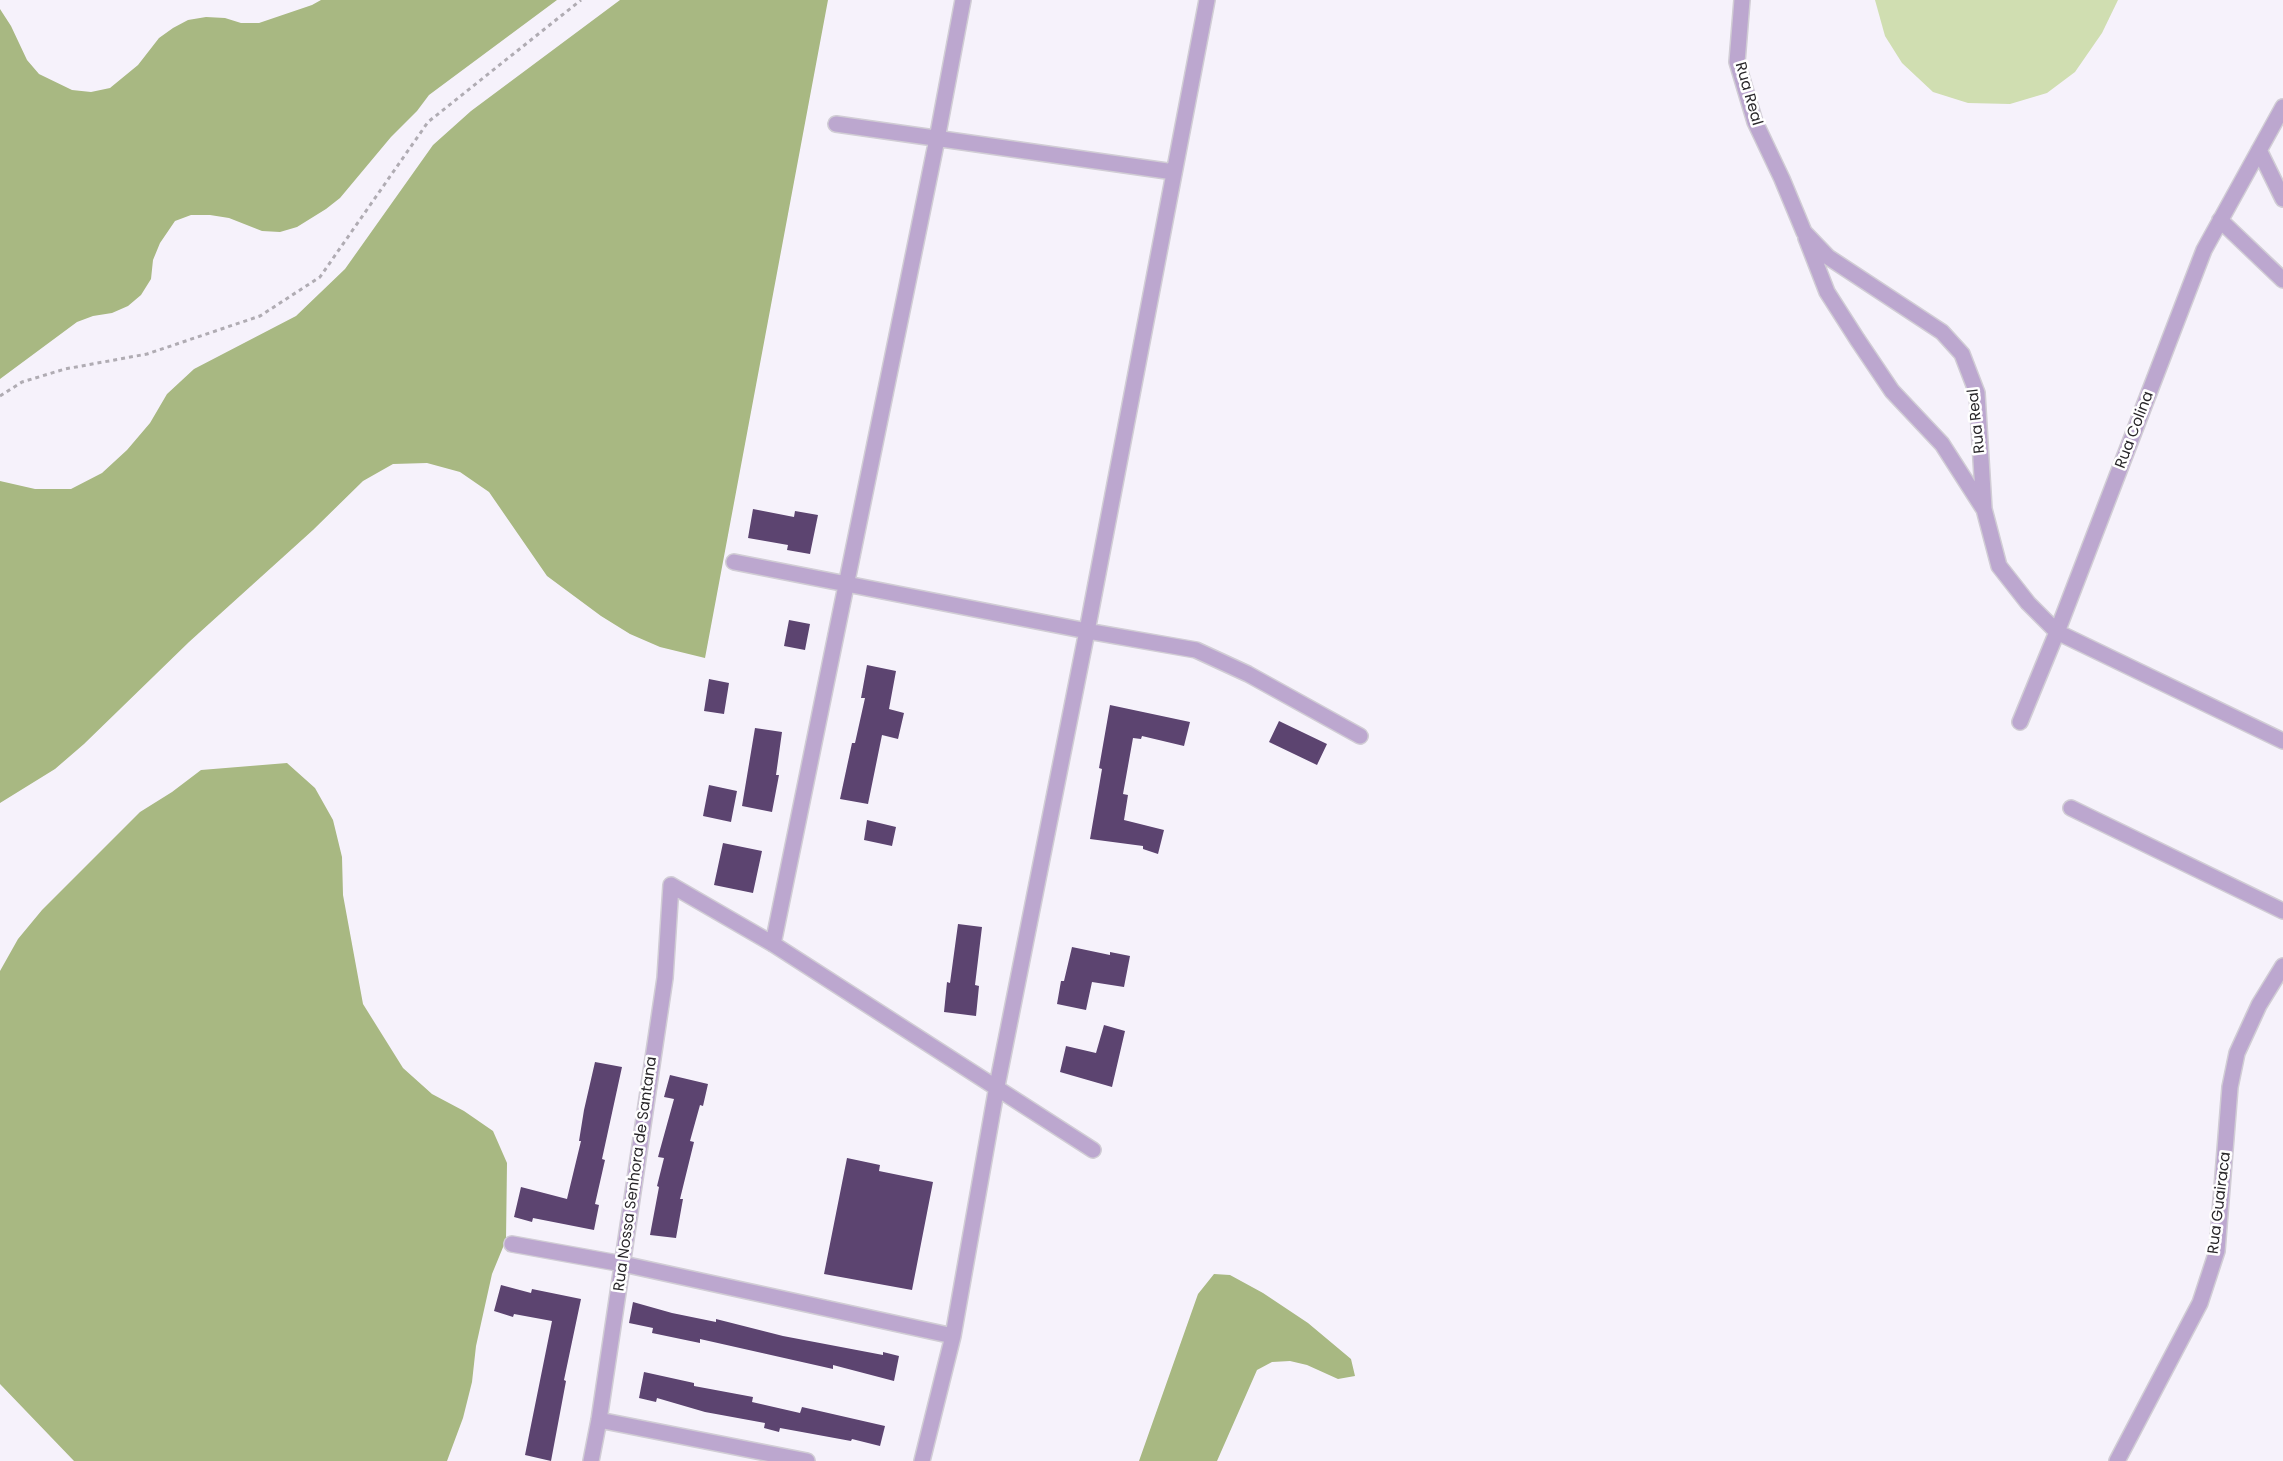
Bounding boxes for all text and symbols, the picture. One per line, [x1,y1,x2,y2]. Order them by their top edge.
street label: Rua Real [1730,60,1766,128]
street label: Rua Real [1965,388,1989,454]
street label: Rua Colina [2112,389,2158,471]
street label: Rua Nossa Senhora de Santana [611,1056,661,1292]
street label: Rua Guairaca [2205,1151,2235,1255]

